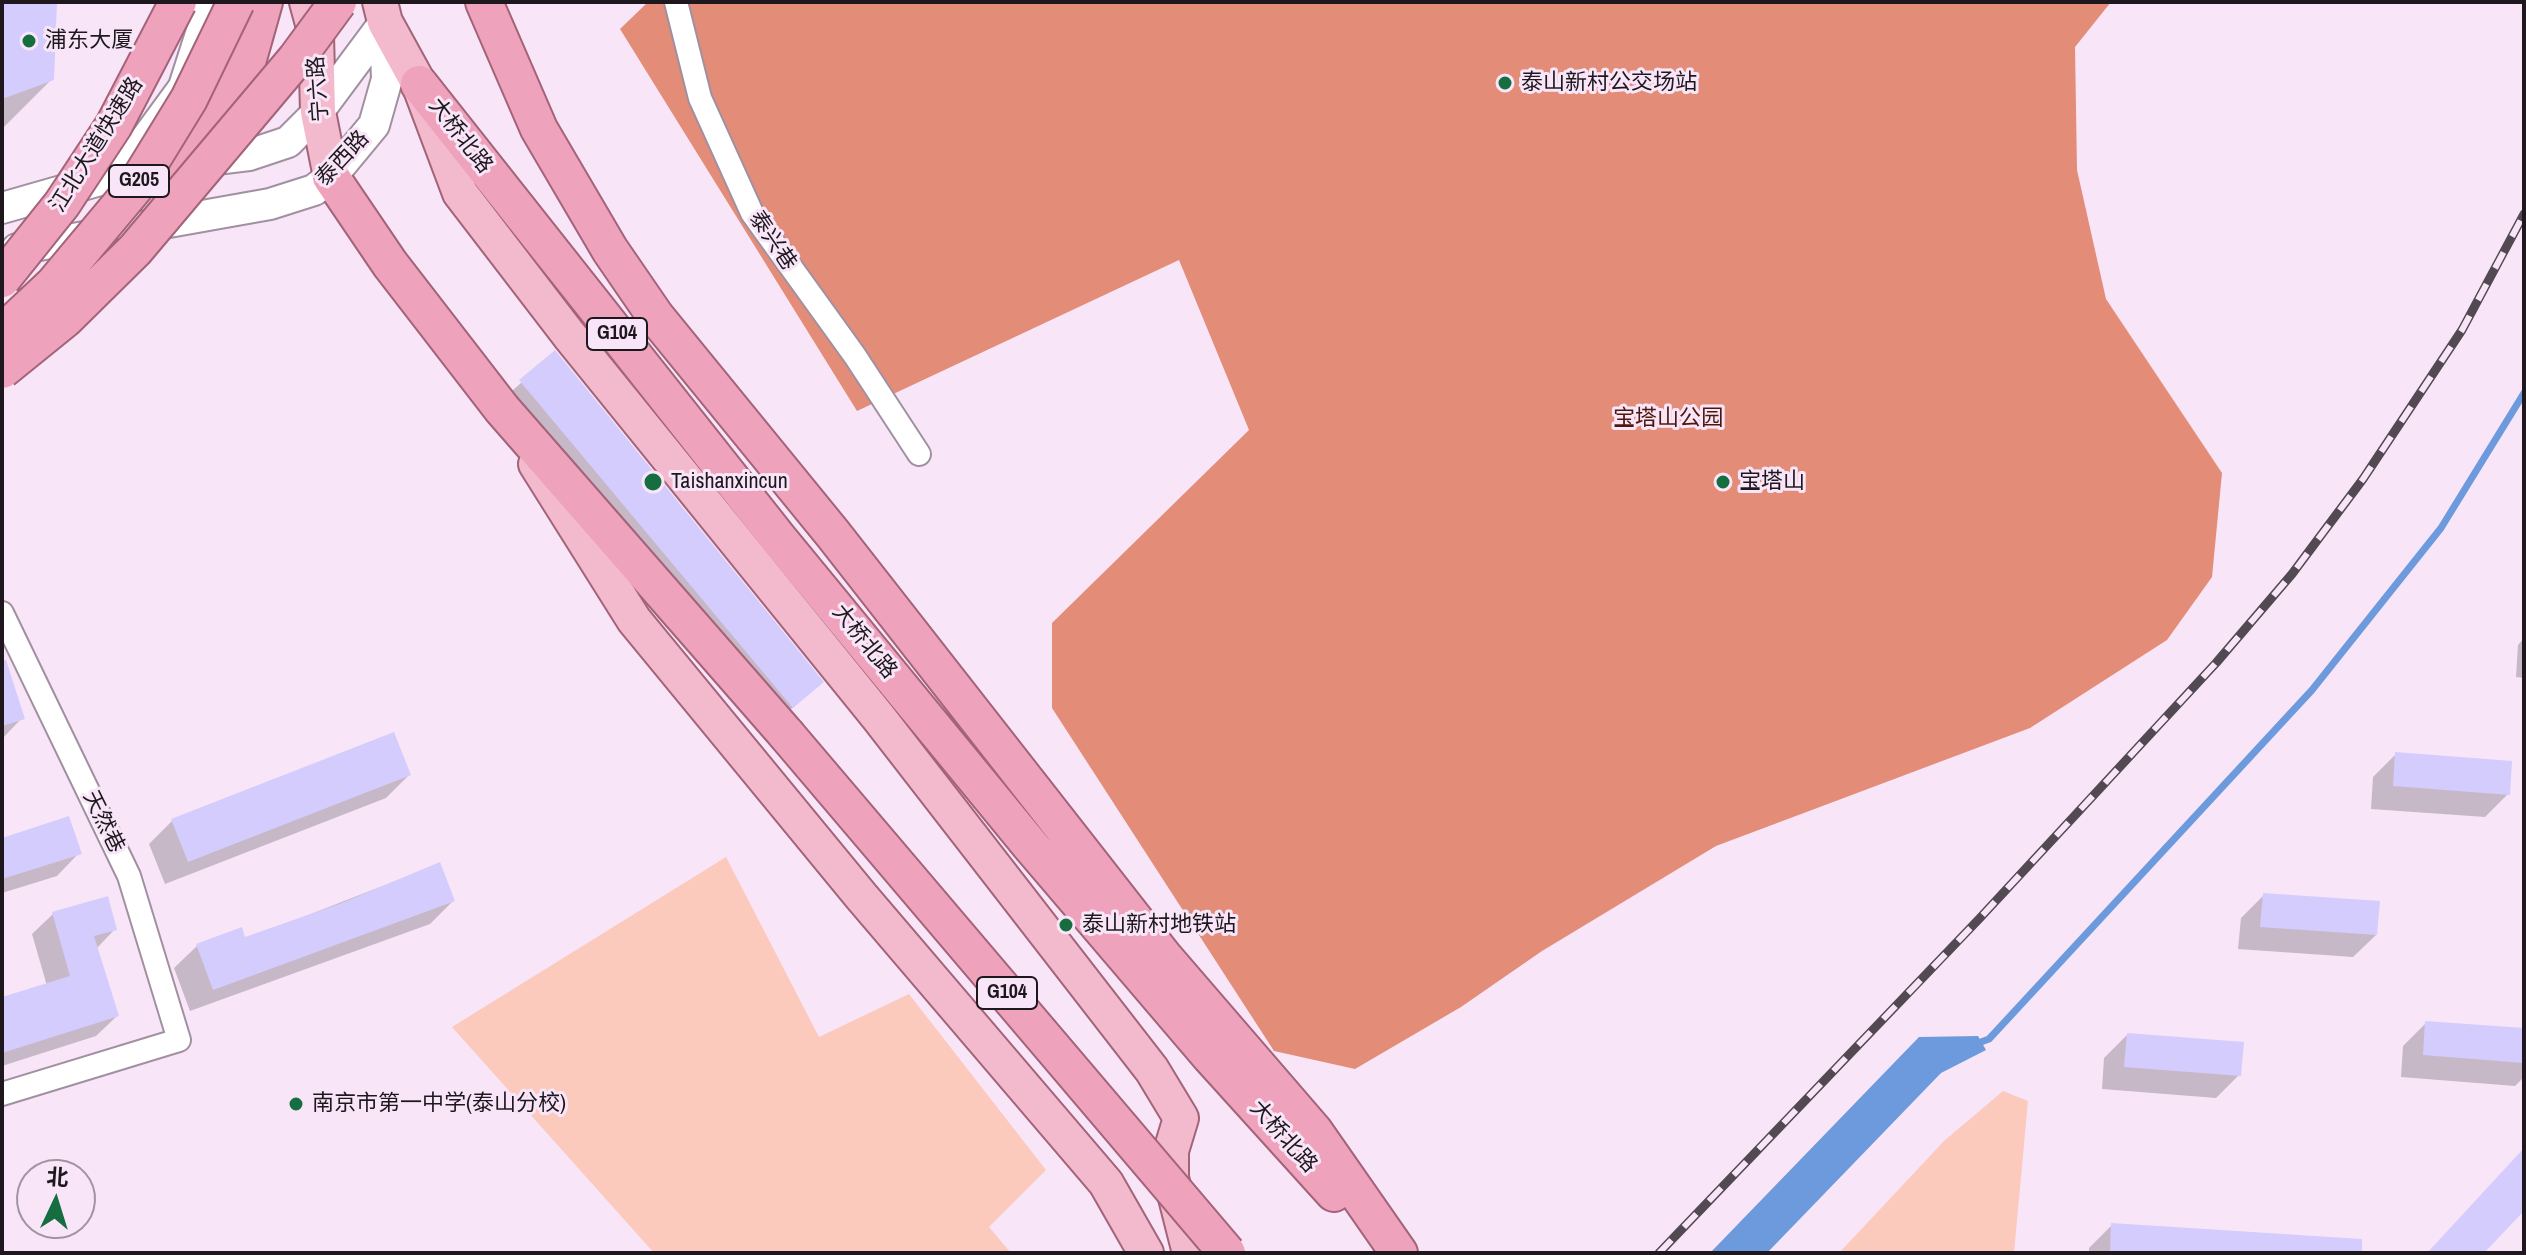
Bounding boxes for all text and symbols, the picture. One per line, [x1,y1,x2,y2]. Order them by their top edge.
place label: 浦东大厦 [45,28,133,54]
marker: 浦东大厦 [20,32,38,50]
street label: 宁六路 [304,55,334,123]
place label: 泰山新村公交场站 [1521,70,1697,96]
street label: 江北大道快速路 [45,73,149,217]
marker: 泰山新村公交场站 [1496,74,1514,92]
street label: 大桥北路 [423,93,497,179]
street label: 泰西路 [311,126,375,192]
road number: G205 [109,165,169,197]
street label: 泰兴巷 [743,206,801,276]
road number: G104 [587,318,647,350]
park label: 宝塔山公园 [1613,406,1723,432]
place label: Taishanxincun [671,469,788,495]
place label: 宝塔山 [1739,469,1805,495]
marker: Taishanxincun [642,471,664,493]
marker: 宝塔山 [1714,473,1732,491]
street label: 大桥北路 [826,599,902,685]
street label: 天然巷 [77,787,129,857]
place label: 泰山新村地铁站 [1082,912,1236,938]
marker: 泰山新村地铁站 [1057,916,1075,934]
road number: G104 [977,977,1037,1009]
place label: 南京市第一中学(泰山分校) [312,1091,566,1117]
marker: 南京市第一中学(泰山分校) [287,1095,305,1113]
street label: 大桥北路 [1244,1095,1322,1179]
north arrow [16,1159,96,1239]
text: 北 [45,1161,70,1193]

